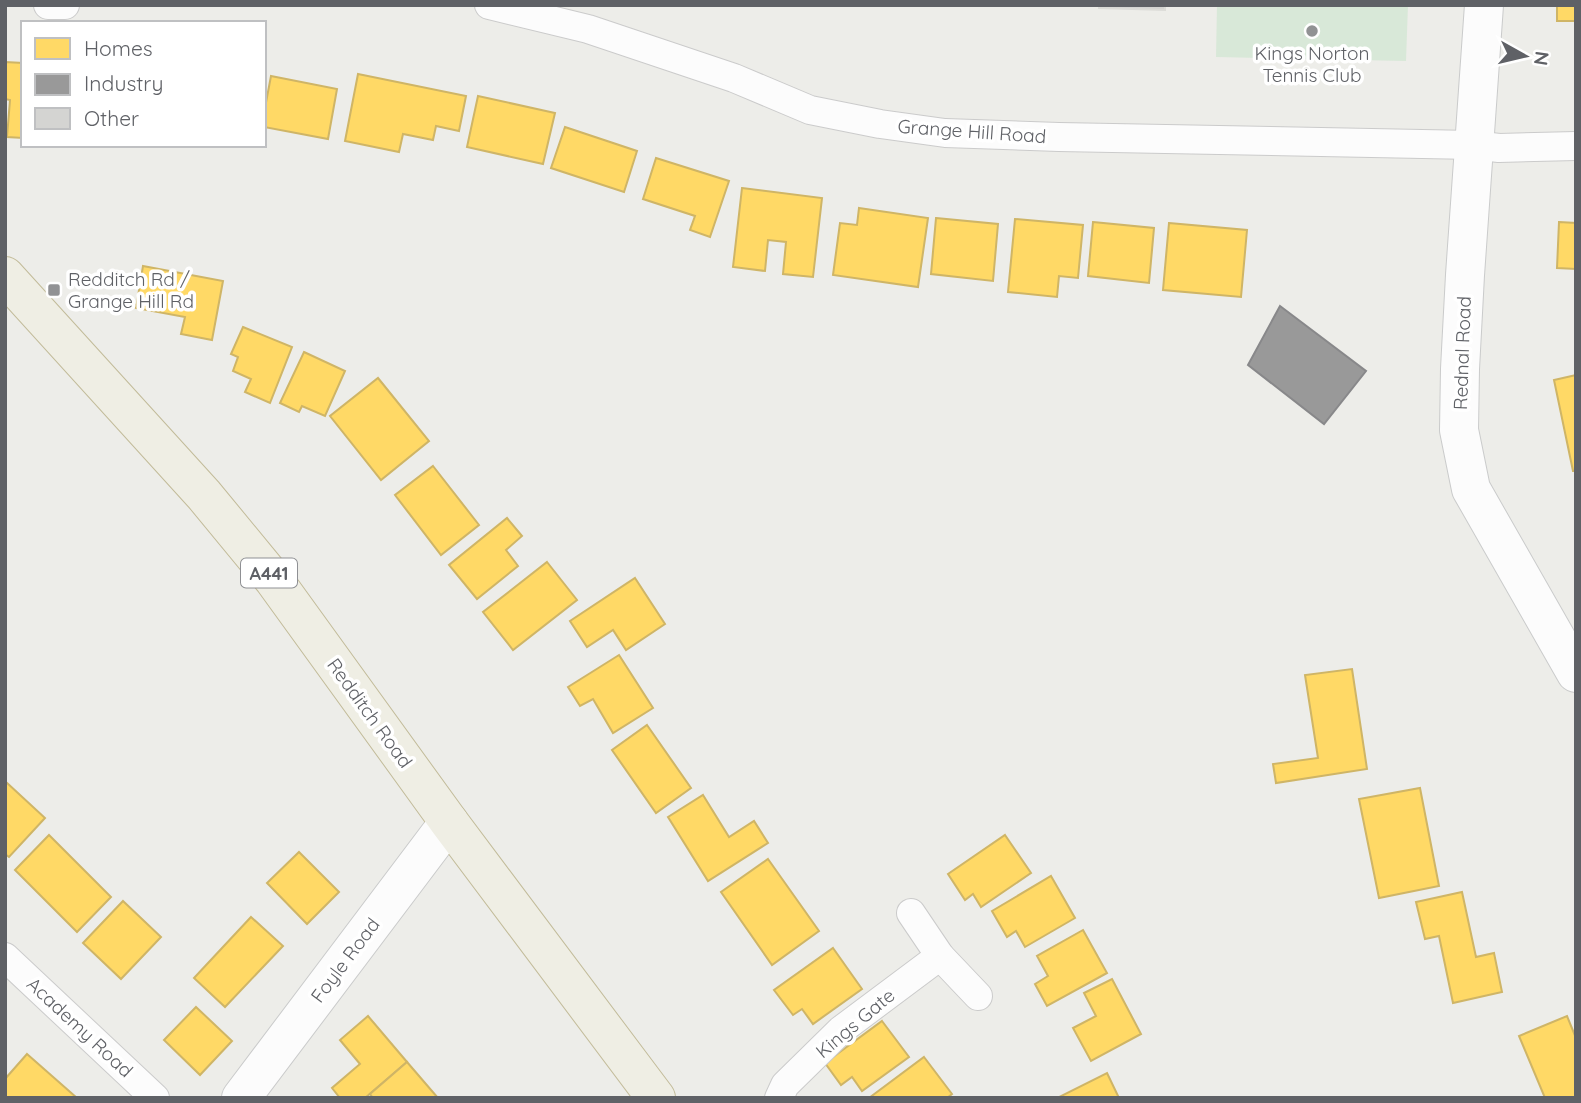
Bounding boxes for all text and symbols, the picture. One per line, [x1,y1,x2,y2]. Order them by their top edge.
legend [21,21,266,147]
north arrow [1490,21,1560,91]
marker: Kings Norton Tennis Club [1304,23,1320,39]
text: Homes [84,35,153,61]
place label: Kings Norton Tennis Club [1254,41,1370,87]
text: N [1529,50,1555,67]
text: Industry [84,70,163,96]
text: Other [84,105,139,131]
street label: Grange Hill Road [897,114,1047,148]
place label: Redditch Rd / Grange Hill Rd [68,267,194,313]
marker: Redditch Rd / Grange Hill Rd [46,282,62,298]
street label: Rednal Road [1448,296,1476,410]
road number: A441 [241,558,297,588]
street label: Redditch Road [322,653,418,773]
street label: Foyle Road [305,913,385,1007]
street label: Academy Road [22,972,138,1082]
street label: Kings Gate [811,983,899,1063]

